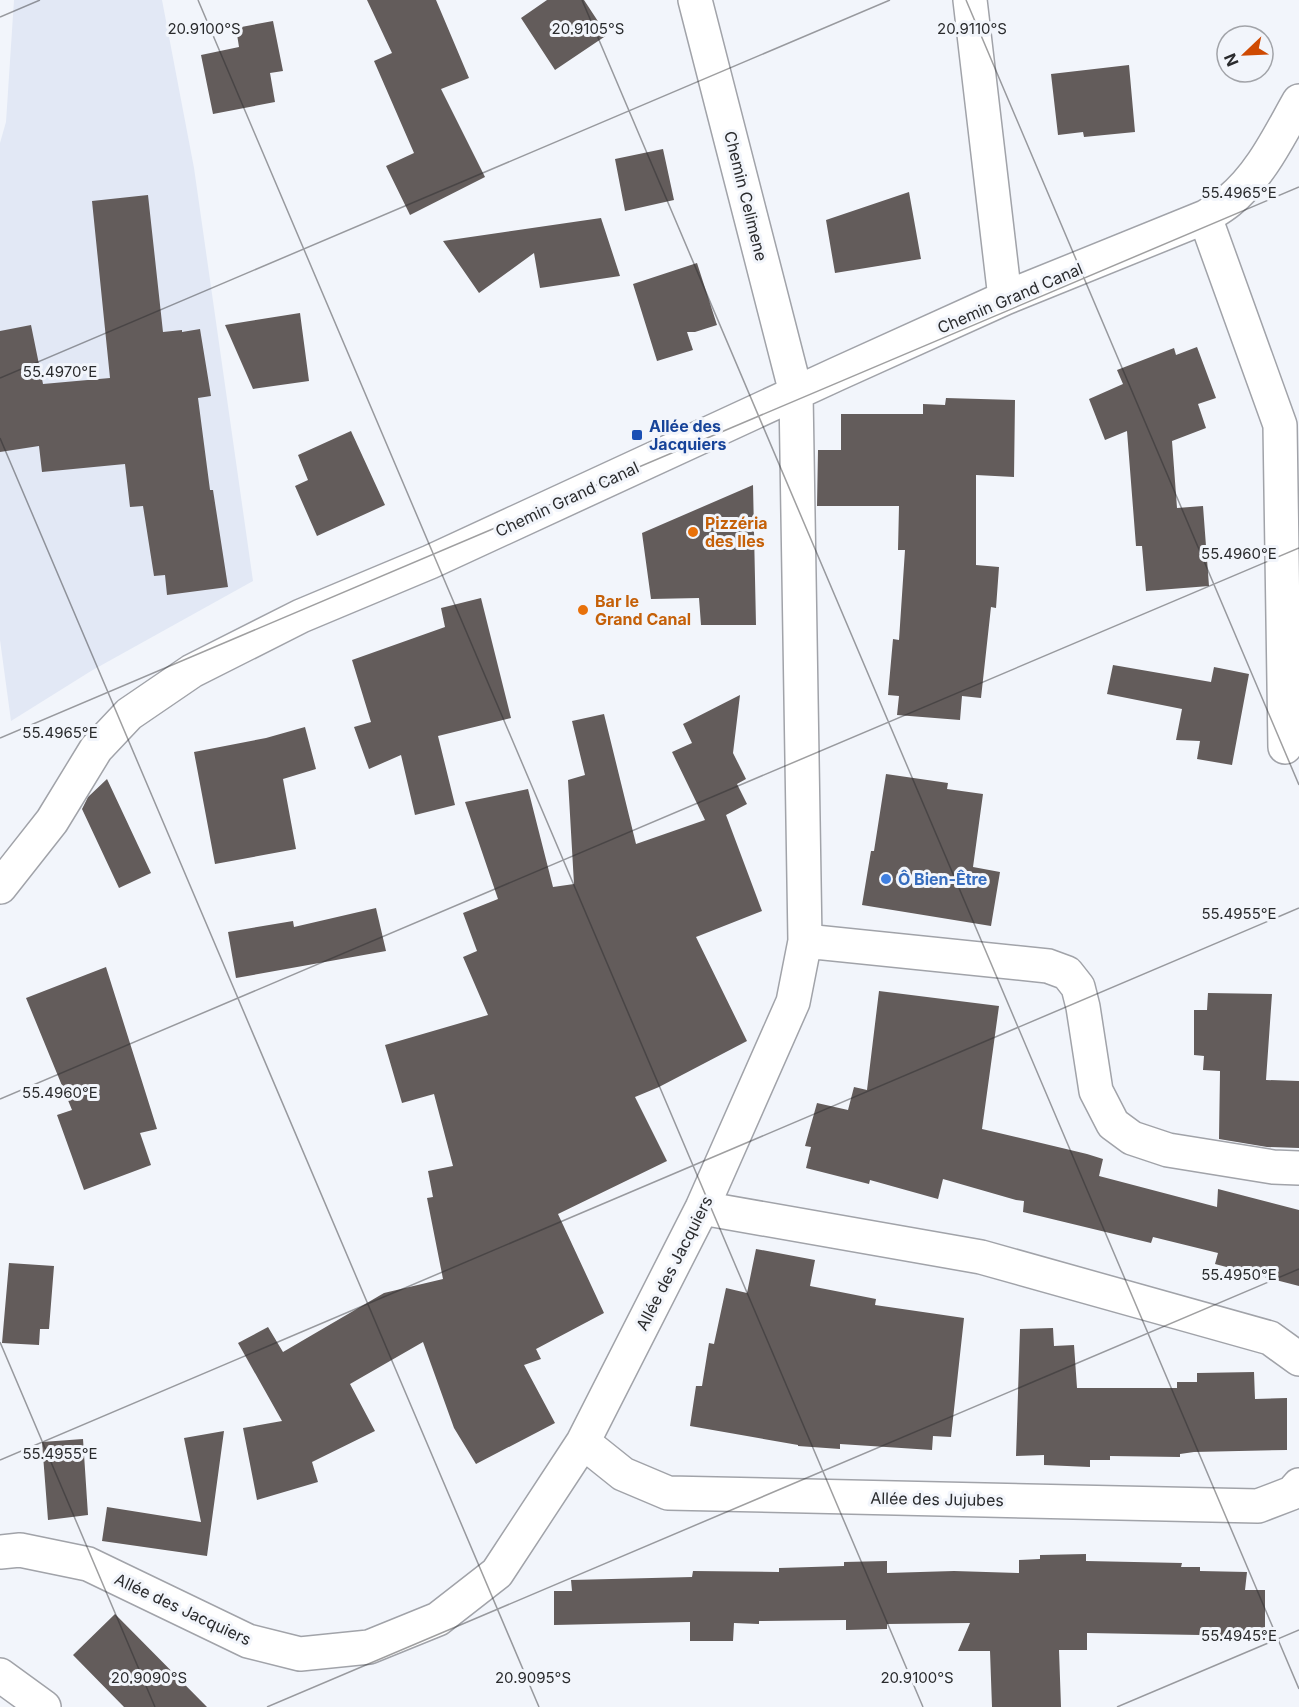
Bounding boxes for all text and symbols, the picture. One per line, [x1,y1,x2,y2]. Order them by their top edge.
text: 20.9100°S [167,19,241,38]
text: 20.9105°S [552,19,624,38]
text: 20.9110°S [937,19,1007,38]
north arrow [1215,24,1275,84]
text: N [1220,50,1243,69]
street label: Chemin Celimene [720,129,772,263]
text: 55.4965°E [1201,183,1277,202]
street label: Chemin Grand Canal [934,258,1086,338]
text: 55.4970°E [23,362,97,381]
place label: Allée des Jacquiers [649,416,726,454]
marker: Allée des Jacquiers [630,428,644,442]
street label: Chemin Grand Canal [492,457,642,541]
place label: Pizzéria des Iles [705,513,768,551]
marker: Pizzéria des Iles [686,525,700,539]
text: 55.4960°E [1201,544,1277,563]
place label: Bar le Grand Canal [595,591,691,629]
marker: Bar le Grand Canal [576,603,590,617]
text: 55.4965°E [22,723,98,742]
place label: Ô Bien-Être [898,869,987,889]
marker: Ô Bien-Être [879,872,893,886]
text: 55.4955°E [1201,904,1277,923]
text: 55.4960°E [22,1083,98,1102]
street label: Allée des Jacquiers [631,1192,717,1334]
text: 55.4950°E [1201,1265,1277,1284]
text: 55.4955°E [22,1444,98,1463]
street label: Allée des Jujubes [870,1488,1004,1510]
street label: Allée des Jacquiers [112,1569,254,1649]
text: 55.4945°E [1201,1626,1277,1645]
text: 20.9090°S [111,1668,187,1687]
text: 20.9095°S [495,1668,571,1687]
text: 20.9100°S [880,1668,954,1687]

